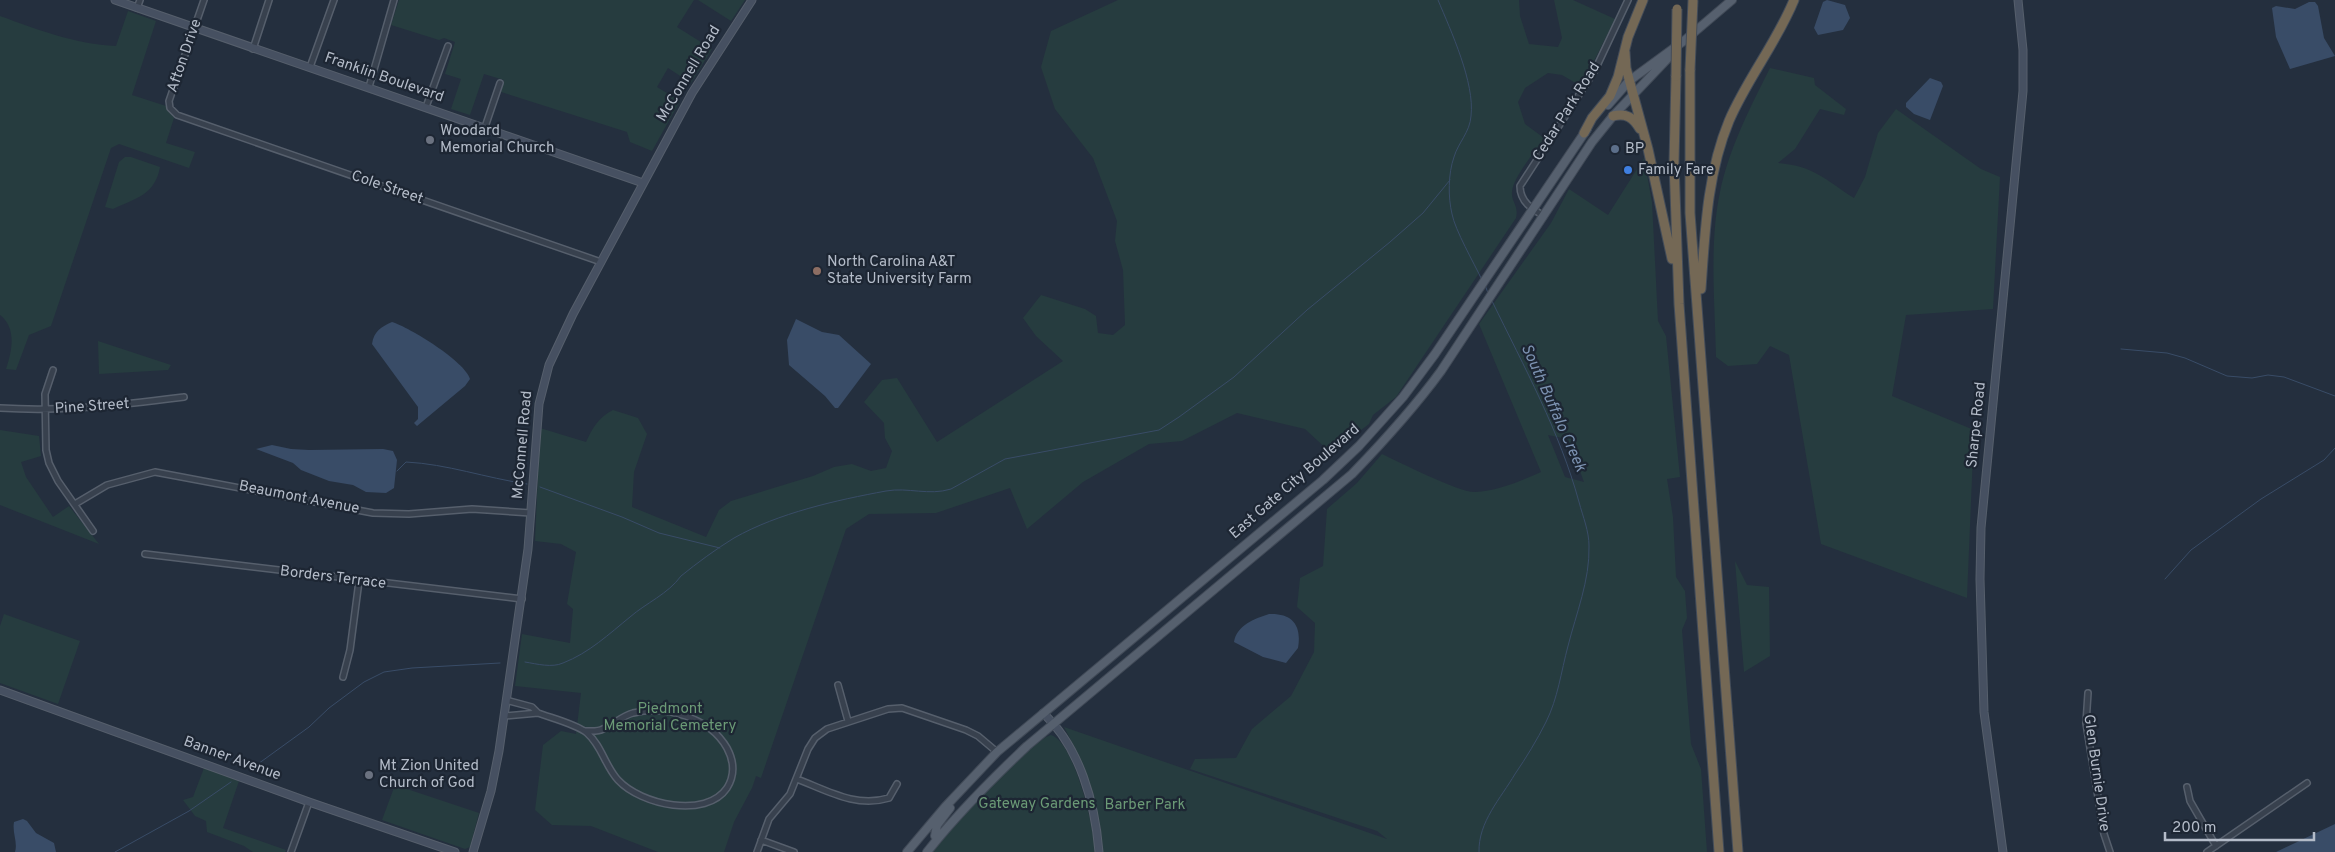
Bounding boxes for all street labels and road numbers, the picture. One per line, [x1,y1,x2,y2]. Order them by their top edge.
street label: Afton Drive [164,17,206,95]
street label: McConnell Road [653,22,725,126]
street label: Franklin Boulevard [322,49,446,107]
street label: Cedar Park Road [1529,59,1605,165]
street label: Cole Street [348,167,426,209]
street label: Sharpe Road [1963,381,1991,469]
street label: McConnell Road [509,390,537,500]
street label: Pine Street [54,395,130,419]
street label: East Gate City Boulevard [1226,420,1364,544]
street label: Beaumont Avenue [237,477,361,519]
street label: Borders Terrace [279,562,387,594]
street label: Glen Burnie Drive [2078,713,2114,833]
street label: Banner Avenue [181,733,283,785]

